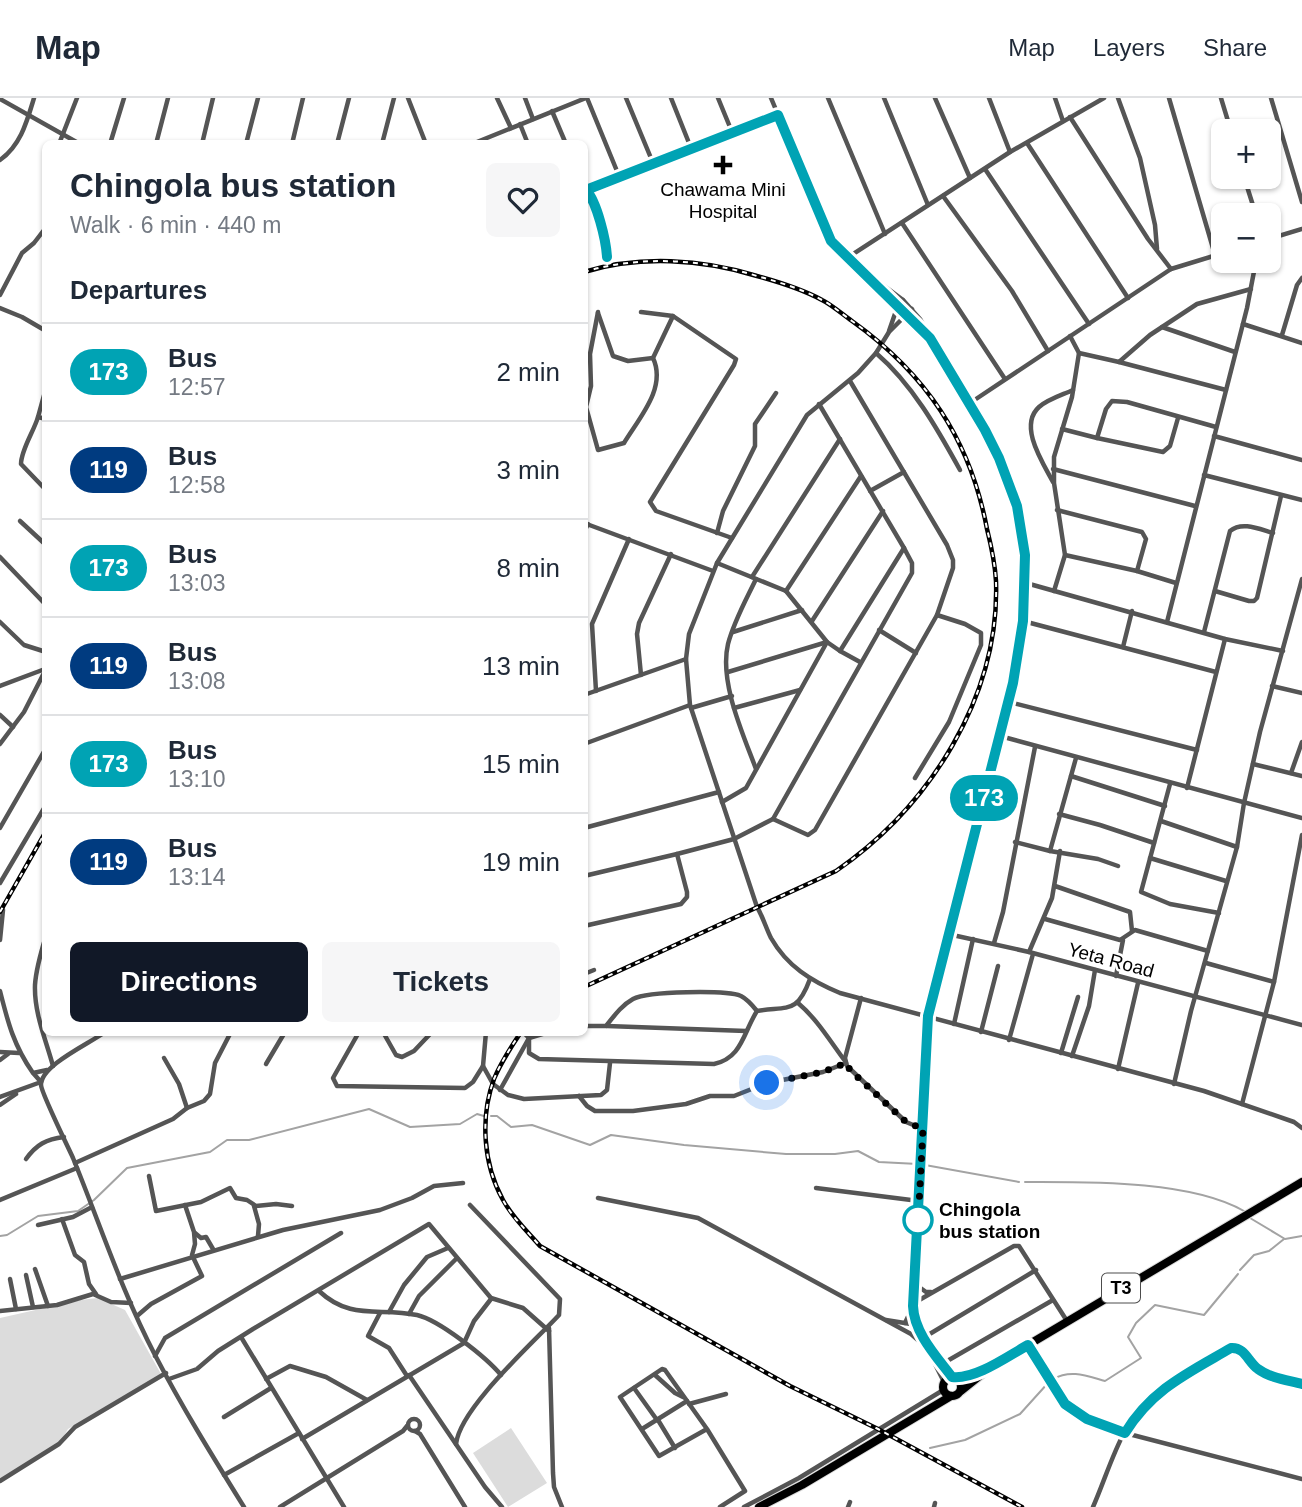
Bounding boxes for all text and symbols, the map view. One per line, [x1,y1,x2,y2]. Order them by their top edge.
text: Map [35,29,101,66]
text: Map [1008,34,1055,61]
text: Layers [1093,34,1165,61]
text: Share [1203,34,1267,61]
map controls [1211,119,1281,273]
button: + [1211,119,1281,189]
marker: Chawama Mini Hospital [713,155,733,175]
button: heart [486,163,560,237]
text: Chingola bus station [70,167,396,204]
place label: Chawama Mini Hospital [660,179,786,222]
button: − [1211,203,1281,273]
text: Walk · 6 min · 440 m [70,212,281,238]
text: Departures [70,275,207,305]
text: Bus [168,343,217,373]
text: 2 min [496,357,560,387]
text: 173 [88,358,129,385]
text: 12:57 [168,374,226,400]
text: Bus [168,441,217,471]
text: 3 min [496,455,560,485]
text: 119 [89,456,128,483]
text: 12:58 [168,472,226,498]
text: Bus [168,539,217,569]
text: 8 min [496,553,560,583]
text: 173 [88,554,129,581]
text: 13:03 [168,570,226,596]
text: Bus [168,637,217,667]
text: 13 min [482,651,560,681]
text: 119 [89,652,128,679]
text: 13:08 [168,668,226,694]
text: Bus [168,735,217,765]
text: 15 min [482,749,560,779]
text: 173 [88,750,129,777]
text: 13:10 [168,766,226,792]
line badge: 173 [944,775,1024,821]
text: 173 [964,784,1004,811]
text: Bus [168,833,217,863]
text: 19 min [482,847,560,877]
text: 119 [89,848,128,875]
text: 13:14 [168,864,226,890]
street label: Yeta Road [1066,938,1156,982]
button: Directions [70,942,308,1022]
button: Tickets [322,942,560,1022]
your location [749,1065,784,1100]
place label: Chingola bus station [939,1199,1040,1242]
marker: Chingola bus station [903,1205,933,1235]
road number: T3 [1102,1274,1140,1302]

